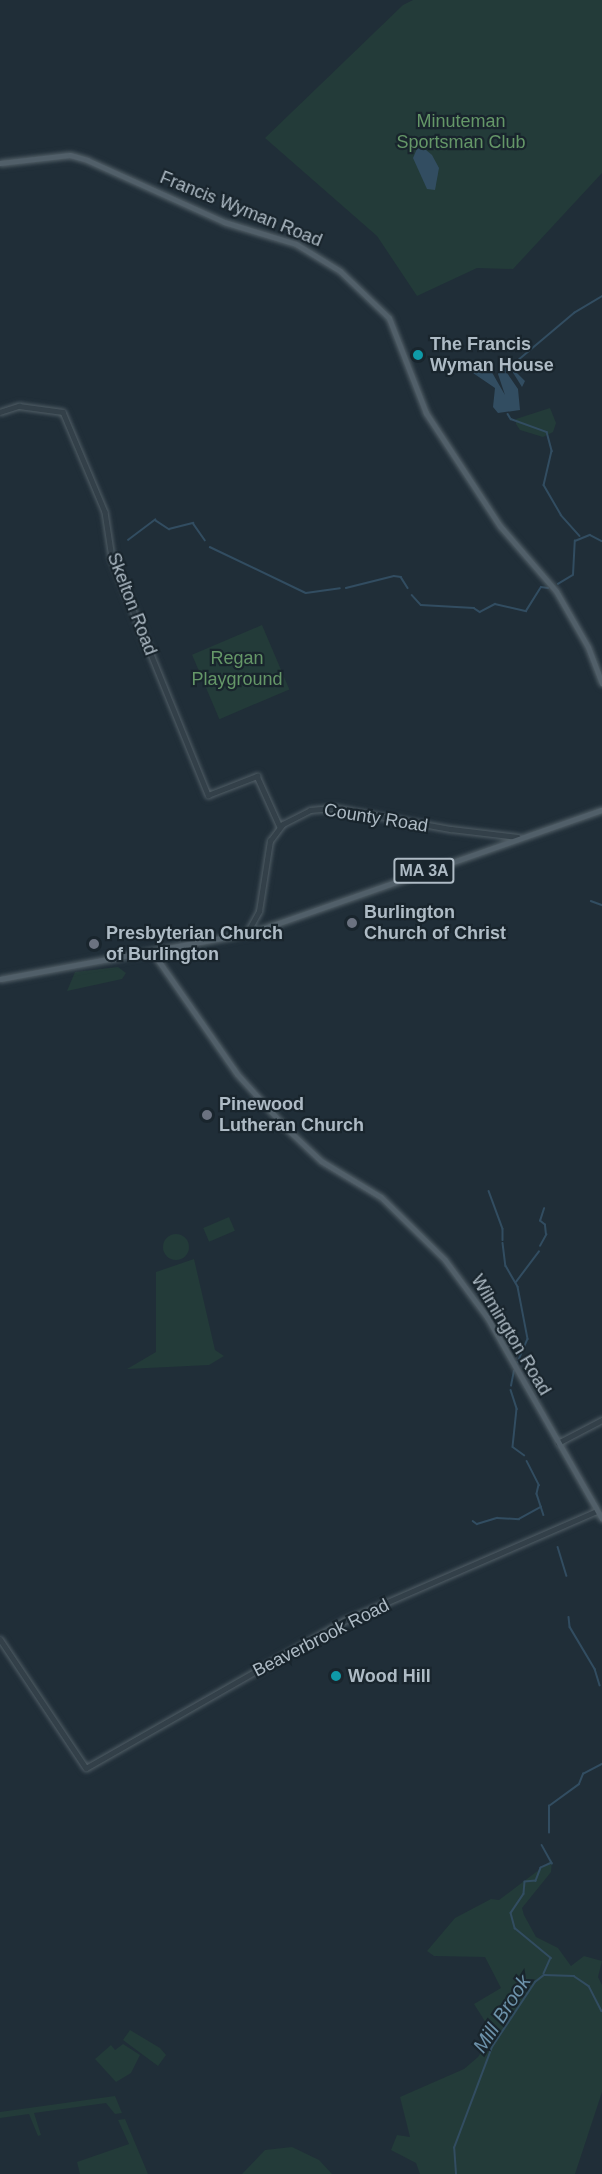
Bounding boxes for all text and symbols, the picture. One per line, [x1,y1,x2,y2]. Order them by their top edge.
park label: Minuteman Sportsman Club [396,111,526,154]
street label: Francis Wyman Road [157,167,325,251]
place label: The Francis Wyman House [430,334,554,376]
marker: The Francis Wyman House [411,348,425,362]
street label: Skelton Road [103,550,161,658]
park label: Regan Playground [191,648,283,690]
street label: County Road [322,799,430,837]
road number: MA 3A [392,858,456,884]
place label: Burlington Church of Christ [364,902,506,944]
marker: Burlington Church of Christ [345,916,359,930]
place label: Presbyterian Church of Burlington [106,923,283,966]
marker: Presbyterian Church of Burlington [87,937,101,951]
place label: Pinewood Lutheran Church [219,1094,364,1136]
marker: Pinewood Lutheran Church [200,1108,214,1122]
street label: Wilmington Road [466,1271,556,1399]
street label: Beaverbrook Road [249,1594,393,1682]
place label: Wood Hill [348,1665,431,1687]
marker: Wood Hill [329,1669,343,1683]
water label: Mill Brook [468,1971,536,2057]

